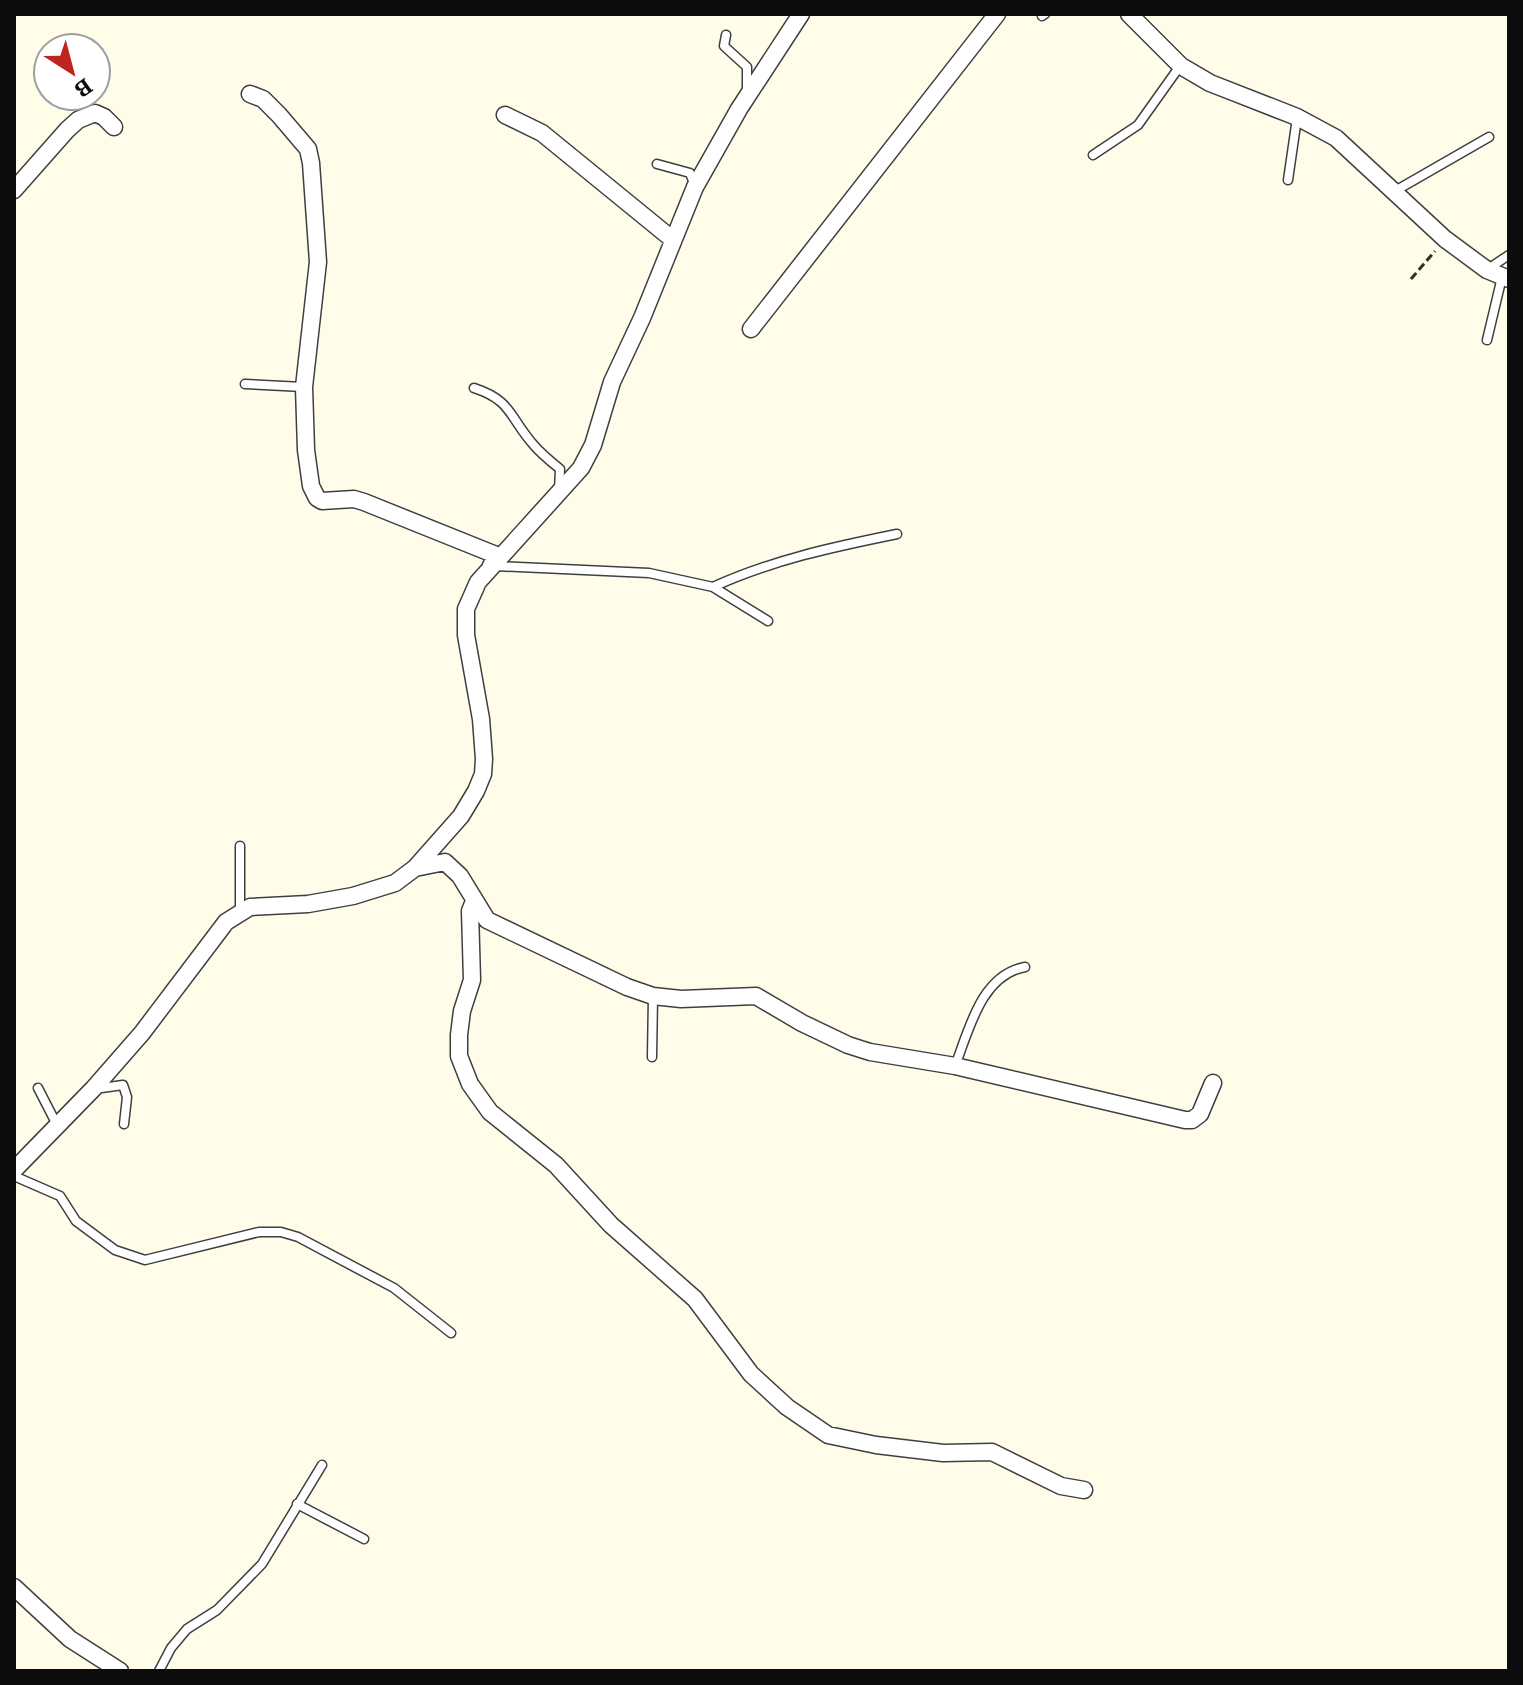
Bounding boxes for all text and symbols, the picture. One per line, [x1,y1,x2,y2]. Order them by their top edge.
north arrow [32,32,112,112]
text: B [69,72,99,105]

